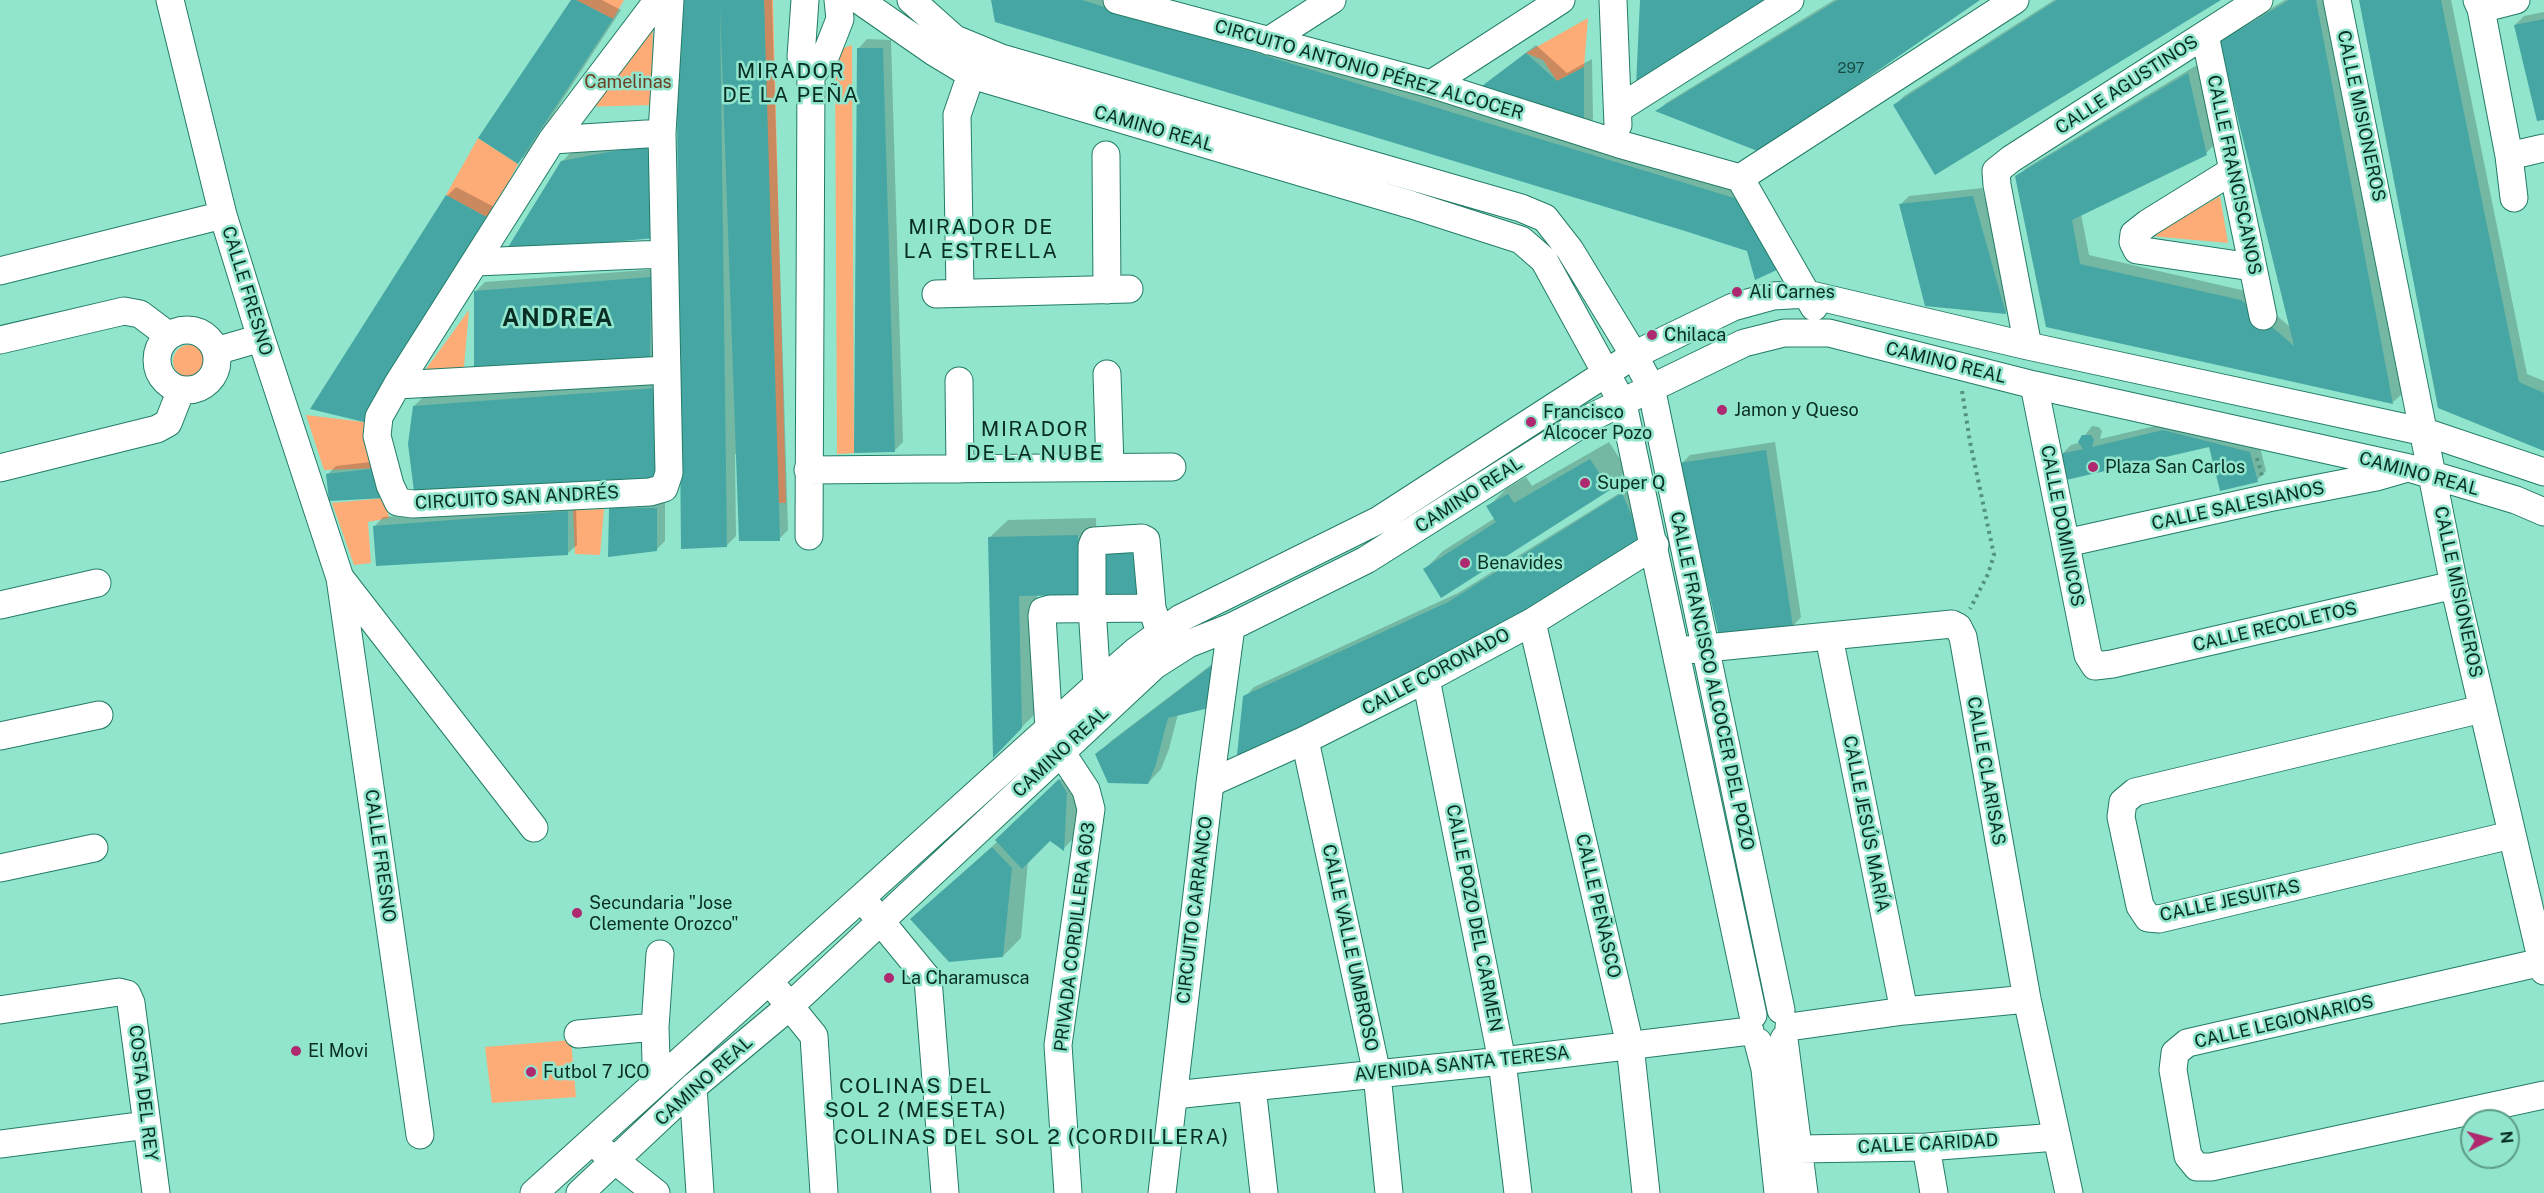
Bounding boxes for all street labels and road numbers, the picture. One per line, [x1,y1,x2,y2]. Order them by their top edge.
street label: CIRCUITO ANTONIO PÉREZ ALCOCER [1212,15,1526,125]
street label: CALLE MISIONEROS [2332,28,2390,204]
street label: CALLE AGUSTINOS [2052,31,2202,139]
street label: CALLE FRANCISCANOS [2202,73,2266,277]
street label: CAMINO REAL [1092,102,1216,156]
street label: CALLE FRESNO [217,224,277,358]
street label: CAMINO REAL [1883,338,2009,388]
street label: CALLE DOMINICOS [2036,443,2088,609]
street label: CAMINO REAL [2357,448,2481,500]
street label: CAMINO REAL [1411,452,1527,538]
street label: CALLE SALESIANOS [2150,477,2326,535]
street label: CIRCUITO SAN ANDRÉS [414,482,620,514]
street label: CALLE MISIONEROS [2429,504,2487,680]
street label: CALLE FRANCISCO ALCOCER DEL POZO [1665,510,1759,852]
street label: CALLE RECOLETOS [2191,598,2359,656]
street label: CALLE CORONADO [1358,624,1514,720]
street label: CALLE CLARISAS [1962,695,2010,847]
street label: CAMINO REAL [1008,702,1114,802]
street label: CALLE JESÚS MARÍA [1838,734,1894,914]
street label: CALLE FRESNO [360,788,400,924]
street label: CALLE POZO DEL CARMEN [1441,803,1507,1033]
street label: CIRCUITO CARRANCO [1173,815,1217,1005]
street label: PRIVADA CORDILLERA 603 [1050,821,1100,1053]
street label: CALLE PEÑASCO [1571,832,1625,980]
street label: CALLE VALLE UMBROSO [1317,842,1383,1054]
street label: CALLE JESUITAS [2158,876,2302,926]
street label: CALLE LEGIONARIOS [2192,991,2376,1053]
street label: COSTA DEL REY [124,1024,162,1162]
street label: CAMINO REAL [651,1032,757,1130]
street label: AVENIDA SANTA TERESA [1353,1042,1571,1086]
street label: CALLE CARIDAD [1857,1130,1999,1158]

